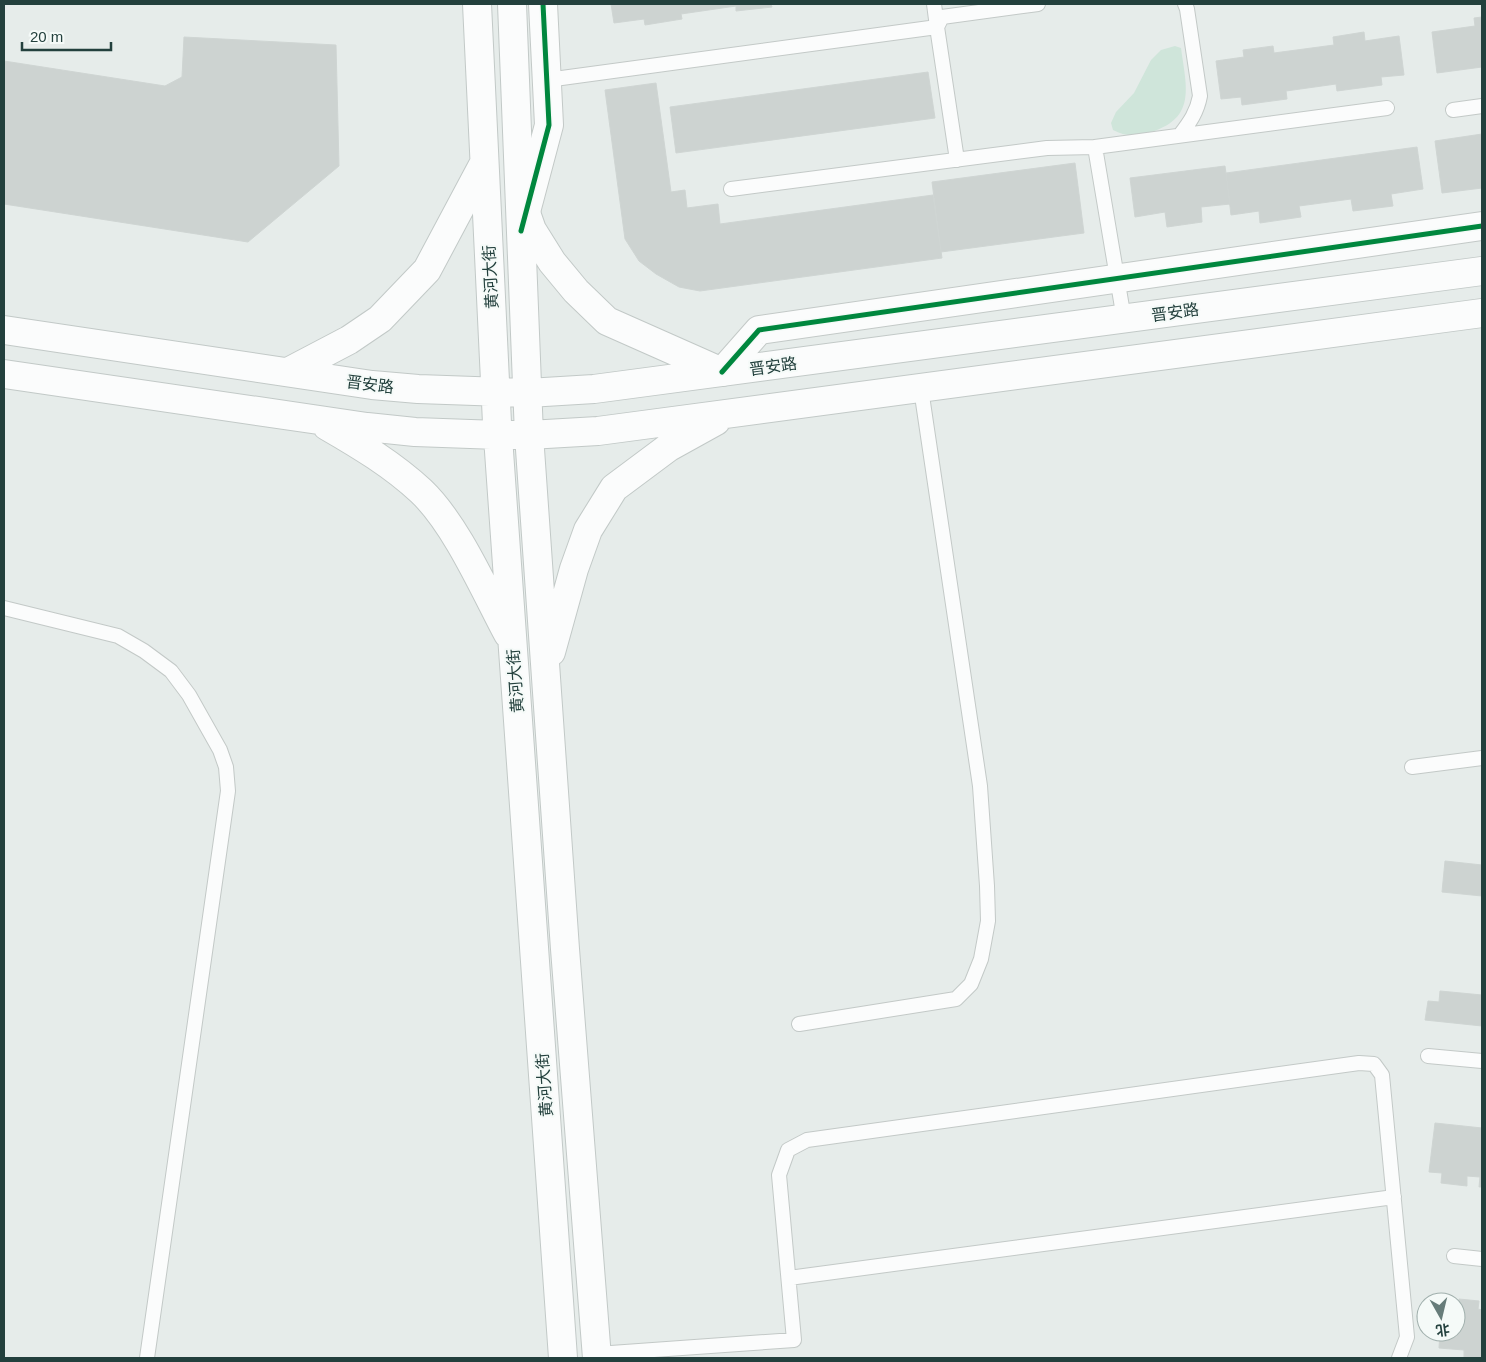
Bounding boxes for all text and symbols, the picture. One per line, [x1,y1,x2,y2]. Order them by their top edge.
scale bar [22,20,111,52]
text: 20 m [30,28,63,45]
street label: 黄河大街 [480,245,501,309]
street label: 晋安路 [1150,301,1200,324]
street label: 晋安路 [748,355,798,378]
street label: 晋安路 [345,373,395,396]
street label: 黄河大街 [505,648,526,713]
street label: 黄河大街 [534,1052,555,1117]
north arrow [1416,1292,1466,1342]
text: 北 [1435,1321,1451,1339]

